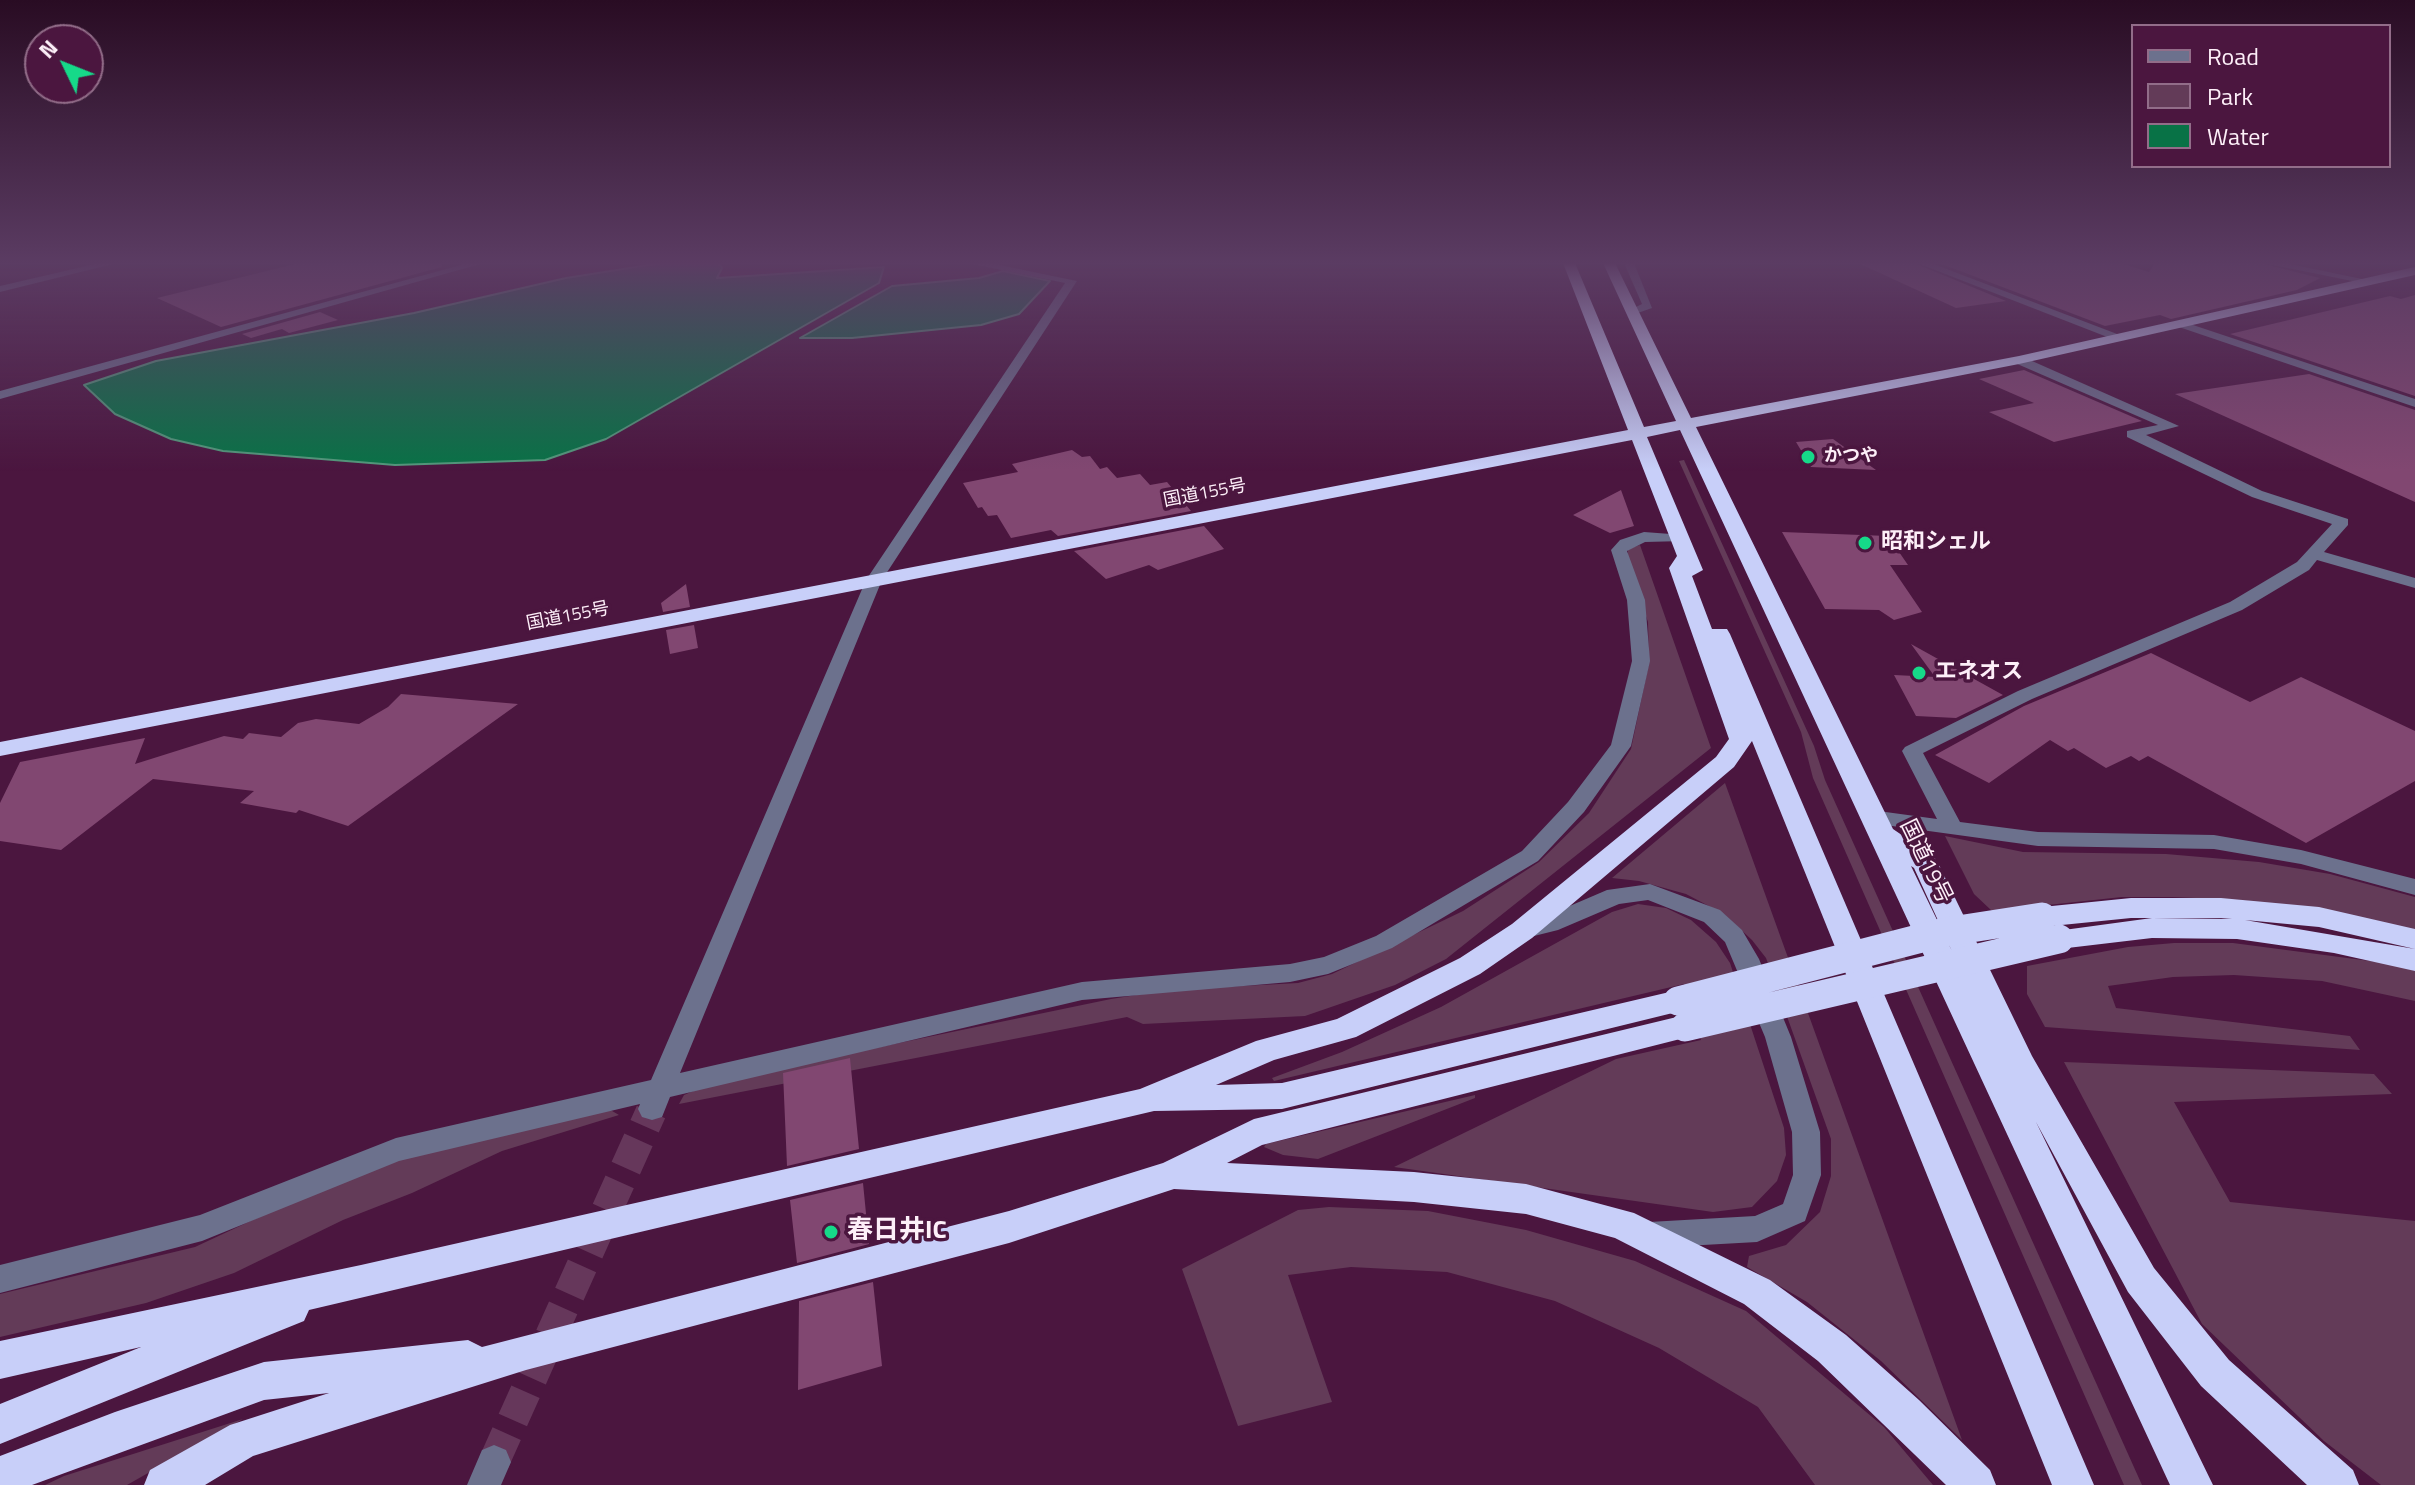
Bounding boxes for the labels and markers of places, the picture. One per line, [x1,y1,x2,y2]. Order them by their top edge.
place label: かつや [1824,446,1878,468]
marker: かつや [1799,448,1817,466]
place label: 昭和シェル [1881,530,1991,556]
marker: 昭和シェル [1856,534,1874,552]
place label: エネオス [1935,660,2023,686]
marker: エネオス [1910,664,1928,682]
place label: 春日井IC [847,1216,947,1248]
marker: 春日井IC [822,1223,840,1241]

